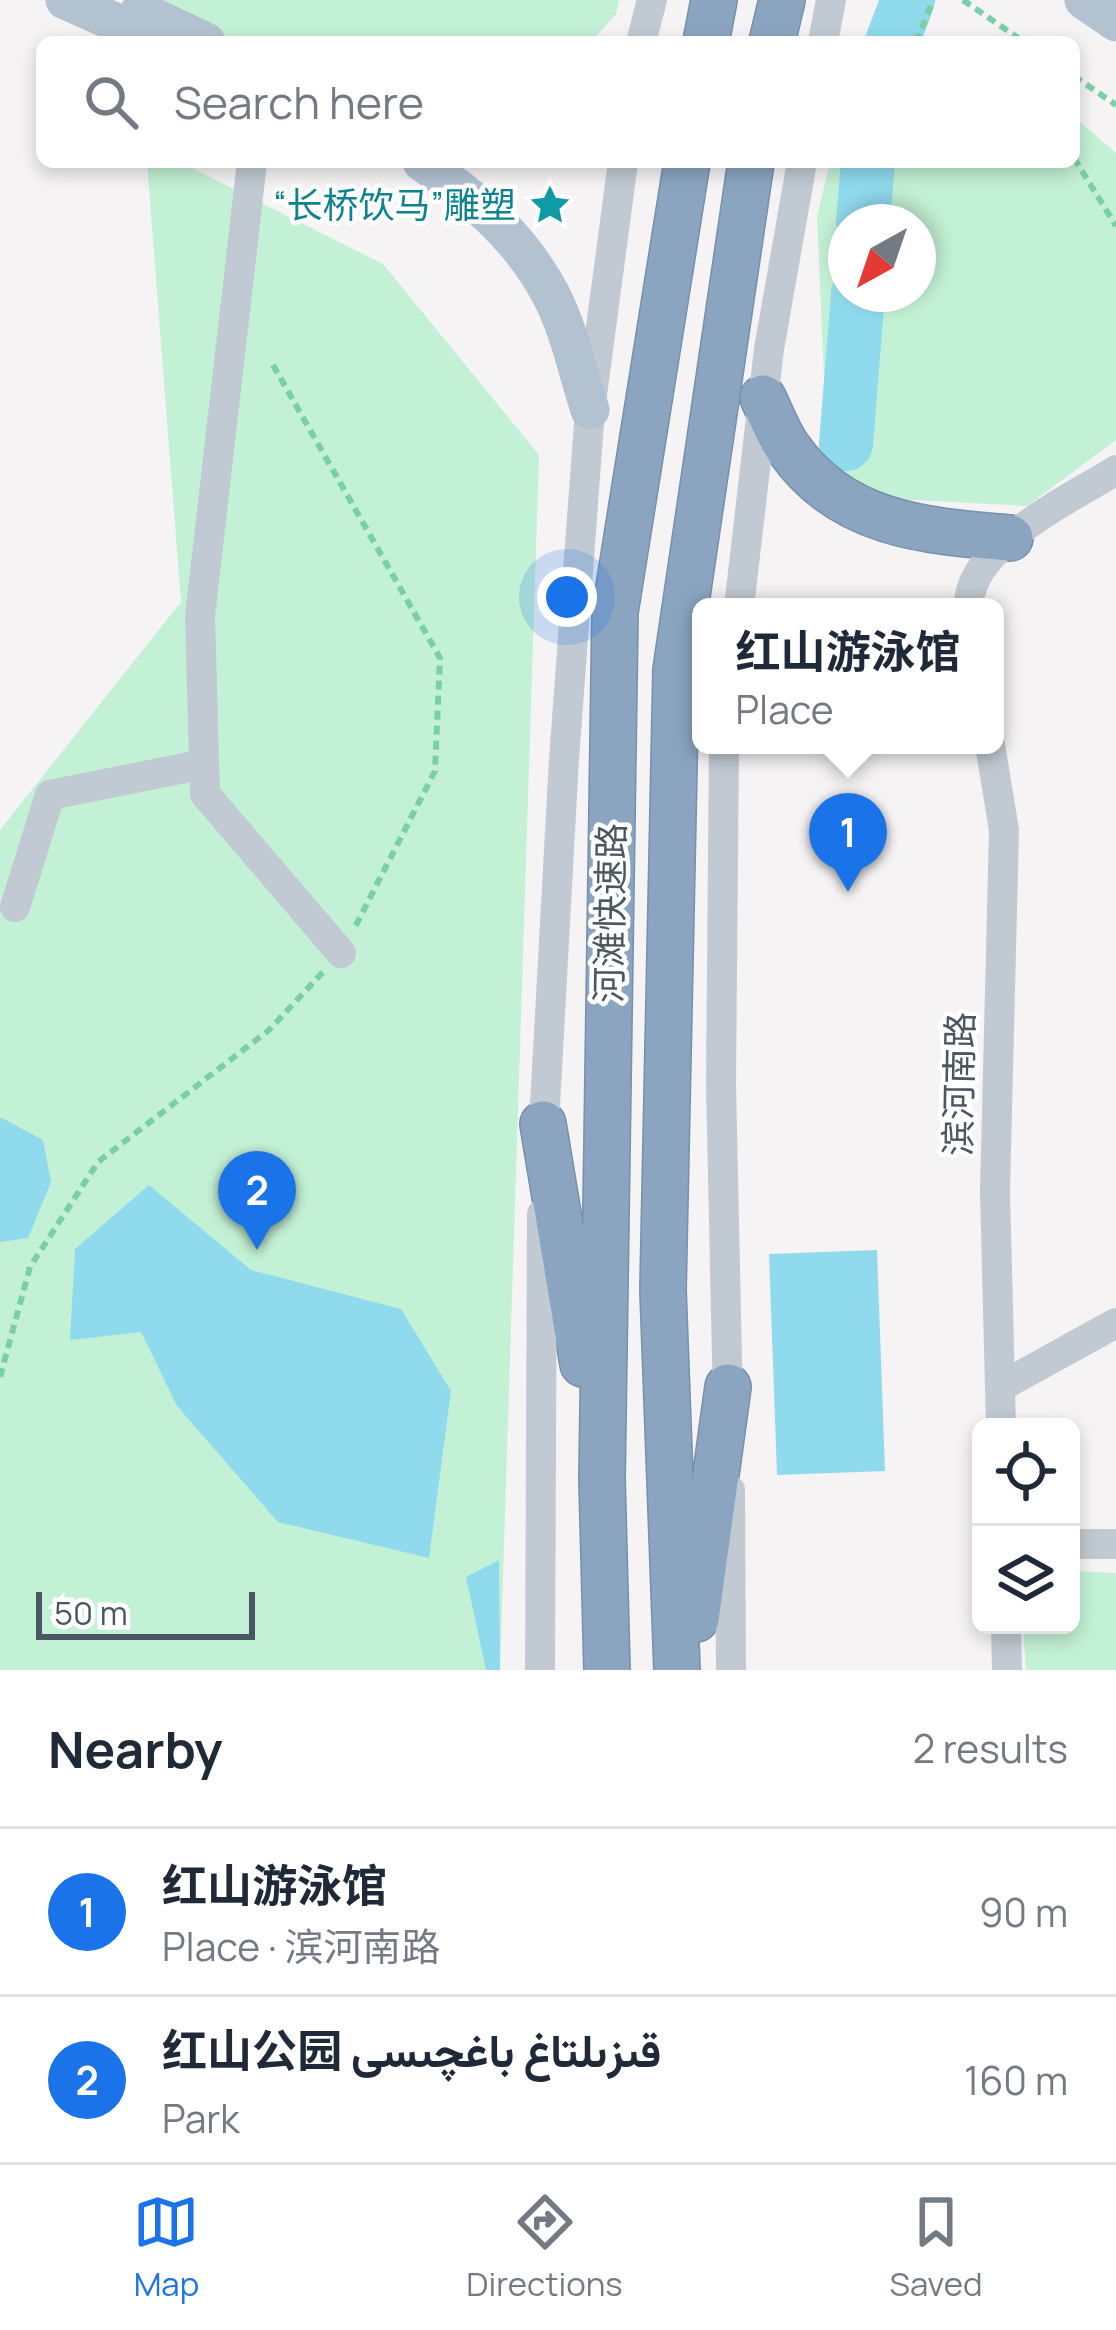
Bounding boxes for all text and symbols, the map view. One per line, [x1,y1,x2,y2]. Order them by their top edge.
search box [36,36,1080,168]
icon: search [78,69,144,135]
text: Search here [174,71,424,133]
place label: “长桥饮马”雕塑 [273,180,516,229]
place icon: “长桥饮马”雕塑 [527,182,573,228]
north arrow [828,204,936,312]
your location [537,567,597,627]
popup [692,598,1004,754]
text: 红山游泳馆 [735,620,961,682]
text: Place [735,682,834,736]
pin: 1 [809,793,887,892]
street label: 河滩快速路 [583,823,636,1003]
street label: 滨河南路 [933,1012,984,1156]
pin: 2 [218,1151,296,1250]
map controls [972,1418,1080,1634]
button: locate [972,1418,1080,1526]
button: layers [972,1526,1080,1634]
scale bar [36,1586,255,1639]
text: 50 m [54,1590,128,1635]
text: Nearby [48,1714,223,1783]
text: 2 results [913,1721,1068,1775]
text: 红山游泳馆 [162,1854,387,1916]
text: 1 [78,1885,96,1939]
text: 90 m [979,1885,1068,1939]
text: Place · 滨河南路 [162,1919,441,1973]
text: 红山公园 قىزىلتاغ باغچىسى [162,2019,661,2081]
text: 2 [75,2053,99,2107]
text: 160 m [964,2053,1068,2107]
text: Park [162,2091,240,2145]
tab: Map [133,2189,199,2306]
tab: Directions [466,2189,623,2306]
tab: Saved [890,2189,983,2306]

